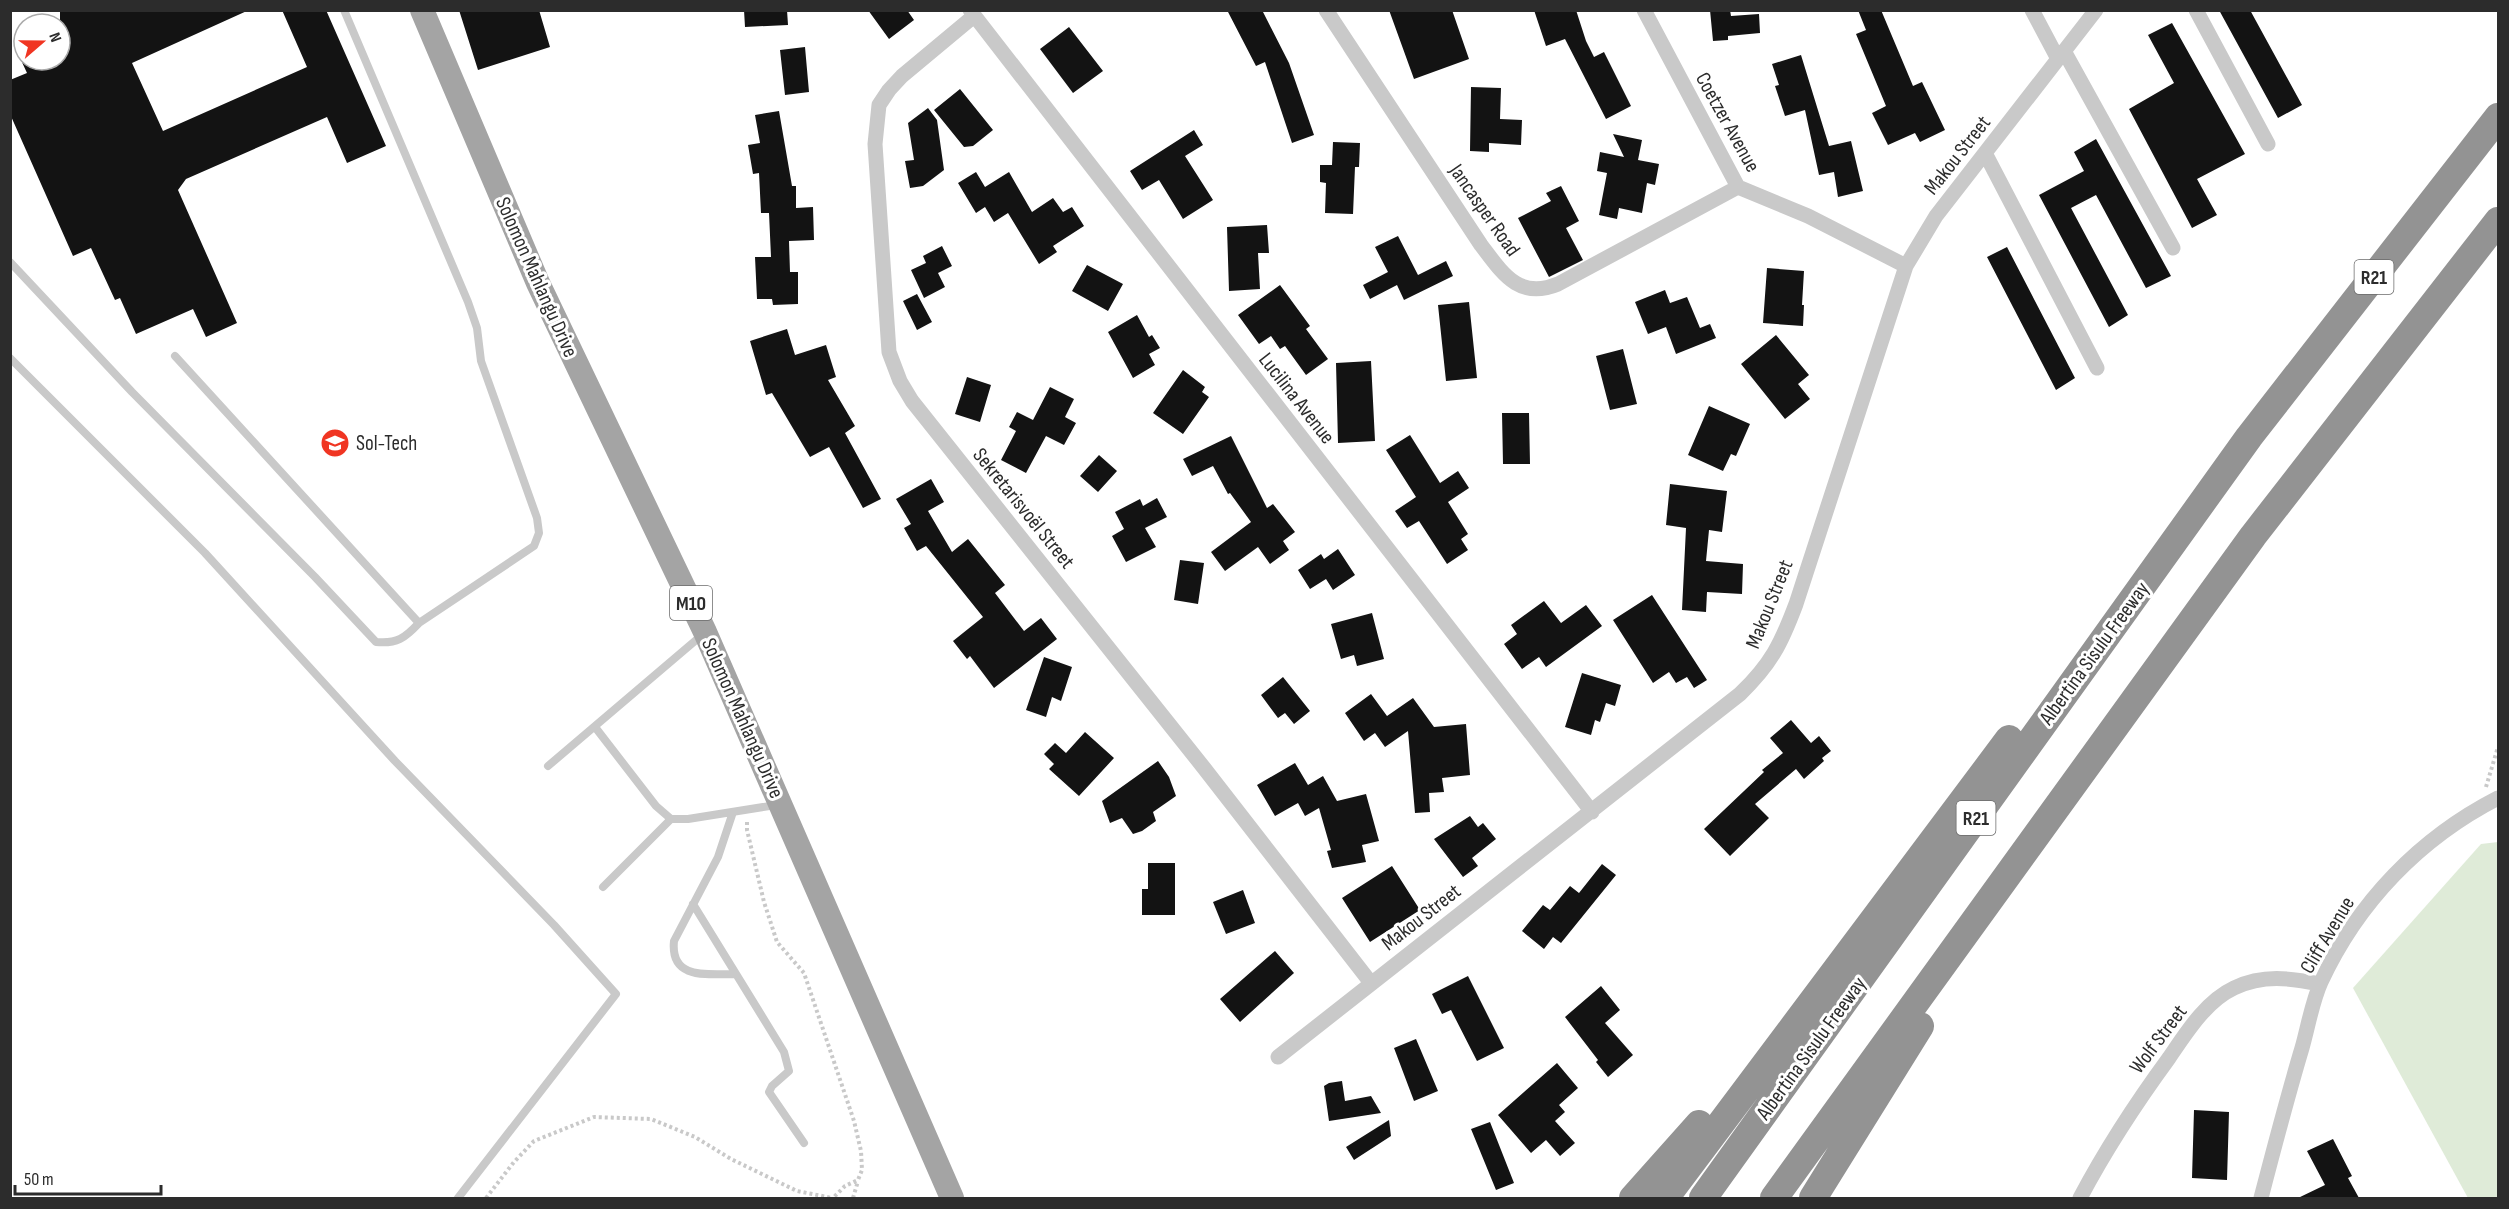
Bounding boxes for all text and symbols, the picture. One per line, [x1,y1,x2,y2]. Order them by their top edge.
north arrow [12,12,72,72]
text: N [44,30,65,45]
street label: Coetzer Avenue [1690,68,1765,176]
street label: Makou Street [1919,111,1996,200]
street label: Jancasper Road [1443,159,1525,261]
street label: Solomon Mahlangu Drive [490,193,583,361]
road number: R21 [2354,260,2394,294]
street label: Lucilina Avenue [1253,348,1340,449]
school or university icon: Sol-Tech [319,427,351,459]
place label: Sol-Tech [356,431,417,456]
street label: Sekretarisvoël Street [967,443,1080,574]
street label: Makou Street [1740,556,1799,652]
street label: Albertina Sisulu Freeway [2034,577,2155,730]
road number: M10 [670,586,712,620]
street label: Solomon Mahlangu Drive [696,634,789,802]
road number: R21 [1956,801,1996,835]
street label: Makou Street [1377,879,1466,956]
street label: Cliff Avenue [2295,892,2360,978]
street label: Albertina Sisulu Freeway [1751,972,1872,1125]
street label: Wolf Street [2124,1000,2192,1079]
scale bar [15,1158,160,1196]
text: 50 m [24,1169,54,1190]

